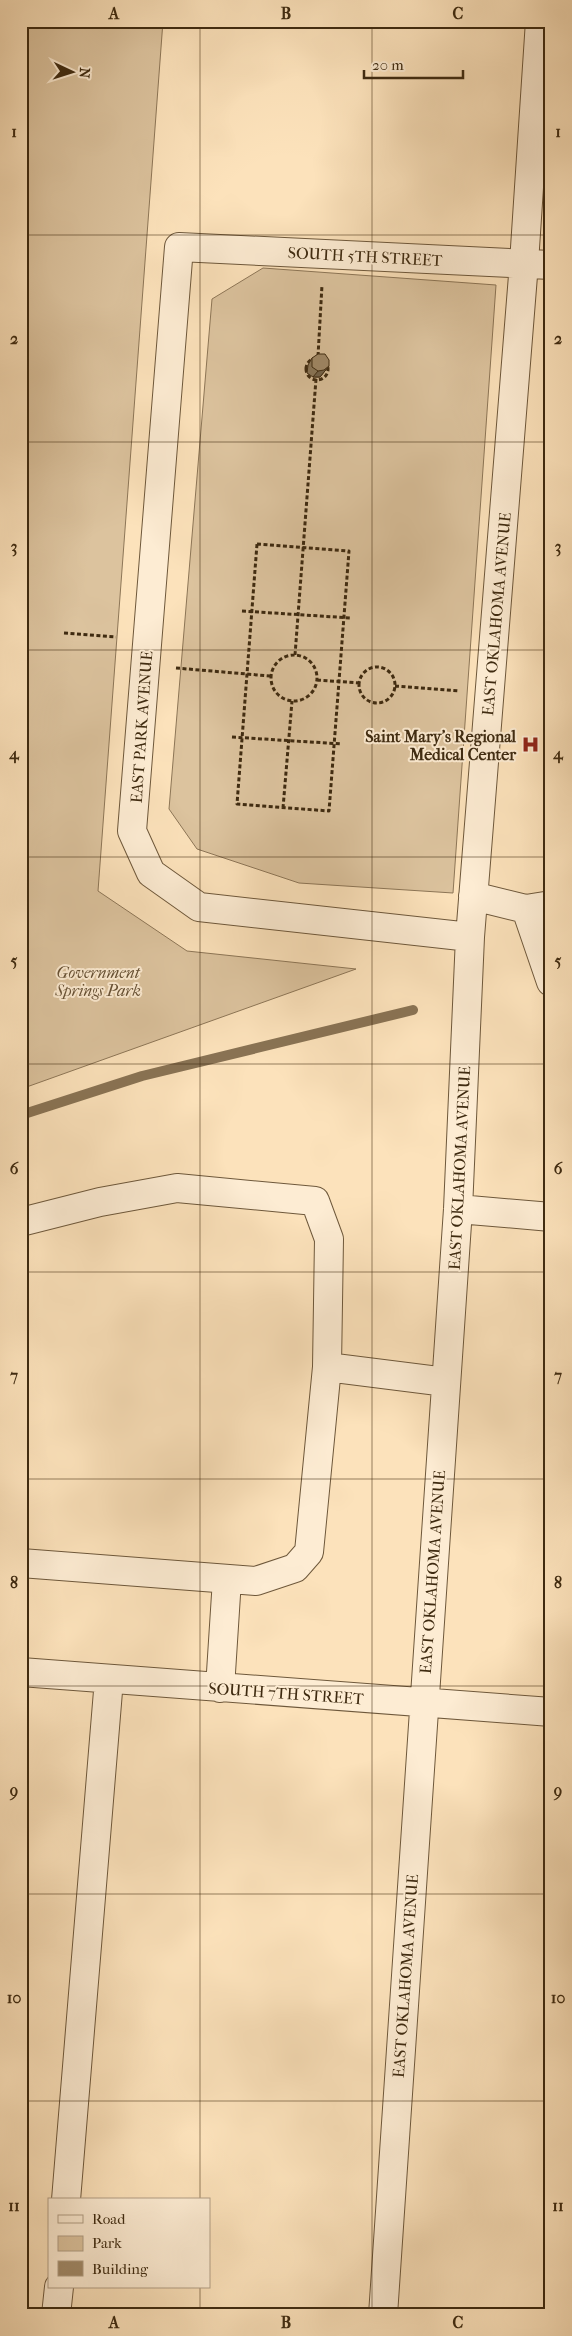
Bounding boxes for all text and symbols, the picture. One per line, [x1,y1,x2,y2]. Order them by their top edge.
text: A [108,4,120,23]
text: B [281,4,291,23]
text: C [453,4,464,23]
north arrow [48,48,98,98]
scale bar [364,48,463,80]
text: 20 m [372,56,404,74]
text: N [76,67,93,79]
text: 1 [11,122,17,141]
text: 1 [555,122,561,141]
street label: SOUTH 5TH STREET [287,243,443,270]
text: 2 [10,329,18,348]
text: 2 [554,329,562,348]
street label: EAST OKLAHOMA AVENUE [478,511,515,717]
text: 3 [11,537,17,557]
text: 3 [555,537,561,557]
street label: EAST PARK AVENUE [127,650,156,804]
place label: Saint Mary's Regional Medical Center [365,727,517,764]
hospital icon: Saint Mary's Regional Medical Center [520,735,540,755]
text: 4 [8,744,20,764]
text: 4 [552,744,564,764]
text: 5 [11,951,18,970]
text: 5 [555,951,562,970]
park label: Government Springs Park [54,963,141,1000]
street label: EAST OKLAHOMA AVENUE [445,1065,474,1271]
text: 6 [10,1159,19,1178]
text: 6 [554,1159,563,1178]
text: 7 [9,1366,18,1385]
text: 7 [553,1366,562,1385]
street label: EAST OKLAHOMA AVENUE [416,1469,449,1675]
text: 8 [10,1573,18,1592]
text: 8 [554,1573,562,1592]
street label: SOUTH 7TH STREET [208,1679,364,1708]
text: 9 [9,1781,18,1801]
text: 9 [553,1781,562,1801]
street label: EAST OKLAHOMA AVENUE [389,1873,422,2079]
text: 10 [7,1988,21,2007]
text: 10 [551,1988,565,2007]
text: 11 [8,2196,20,2215]
text: 11 [552,2196,564,2215]
legend [48,2198,210,2288]
text: Road [92,2210,126,2228]
text: Park [92,2234,122,2252]
text: Building [92,2260,149,2278]
text: A [108,2313,120,2332]
text: B [281,2313,291,2332]
text: C [453,2313,464,2332]

